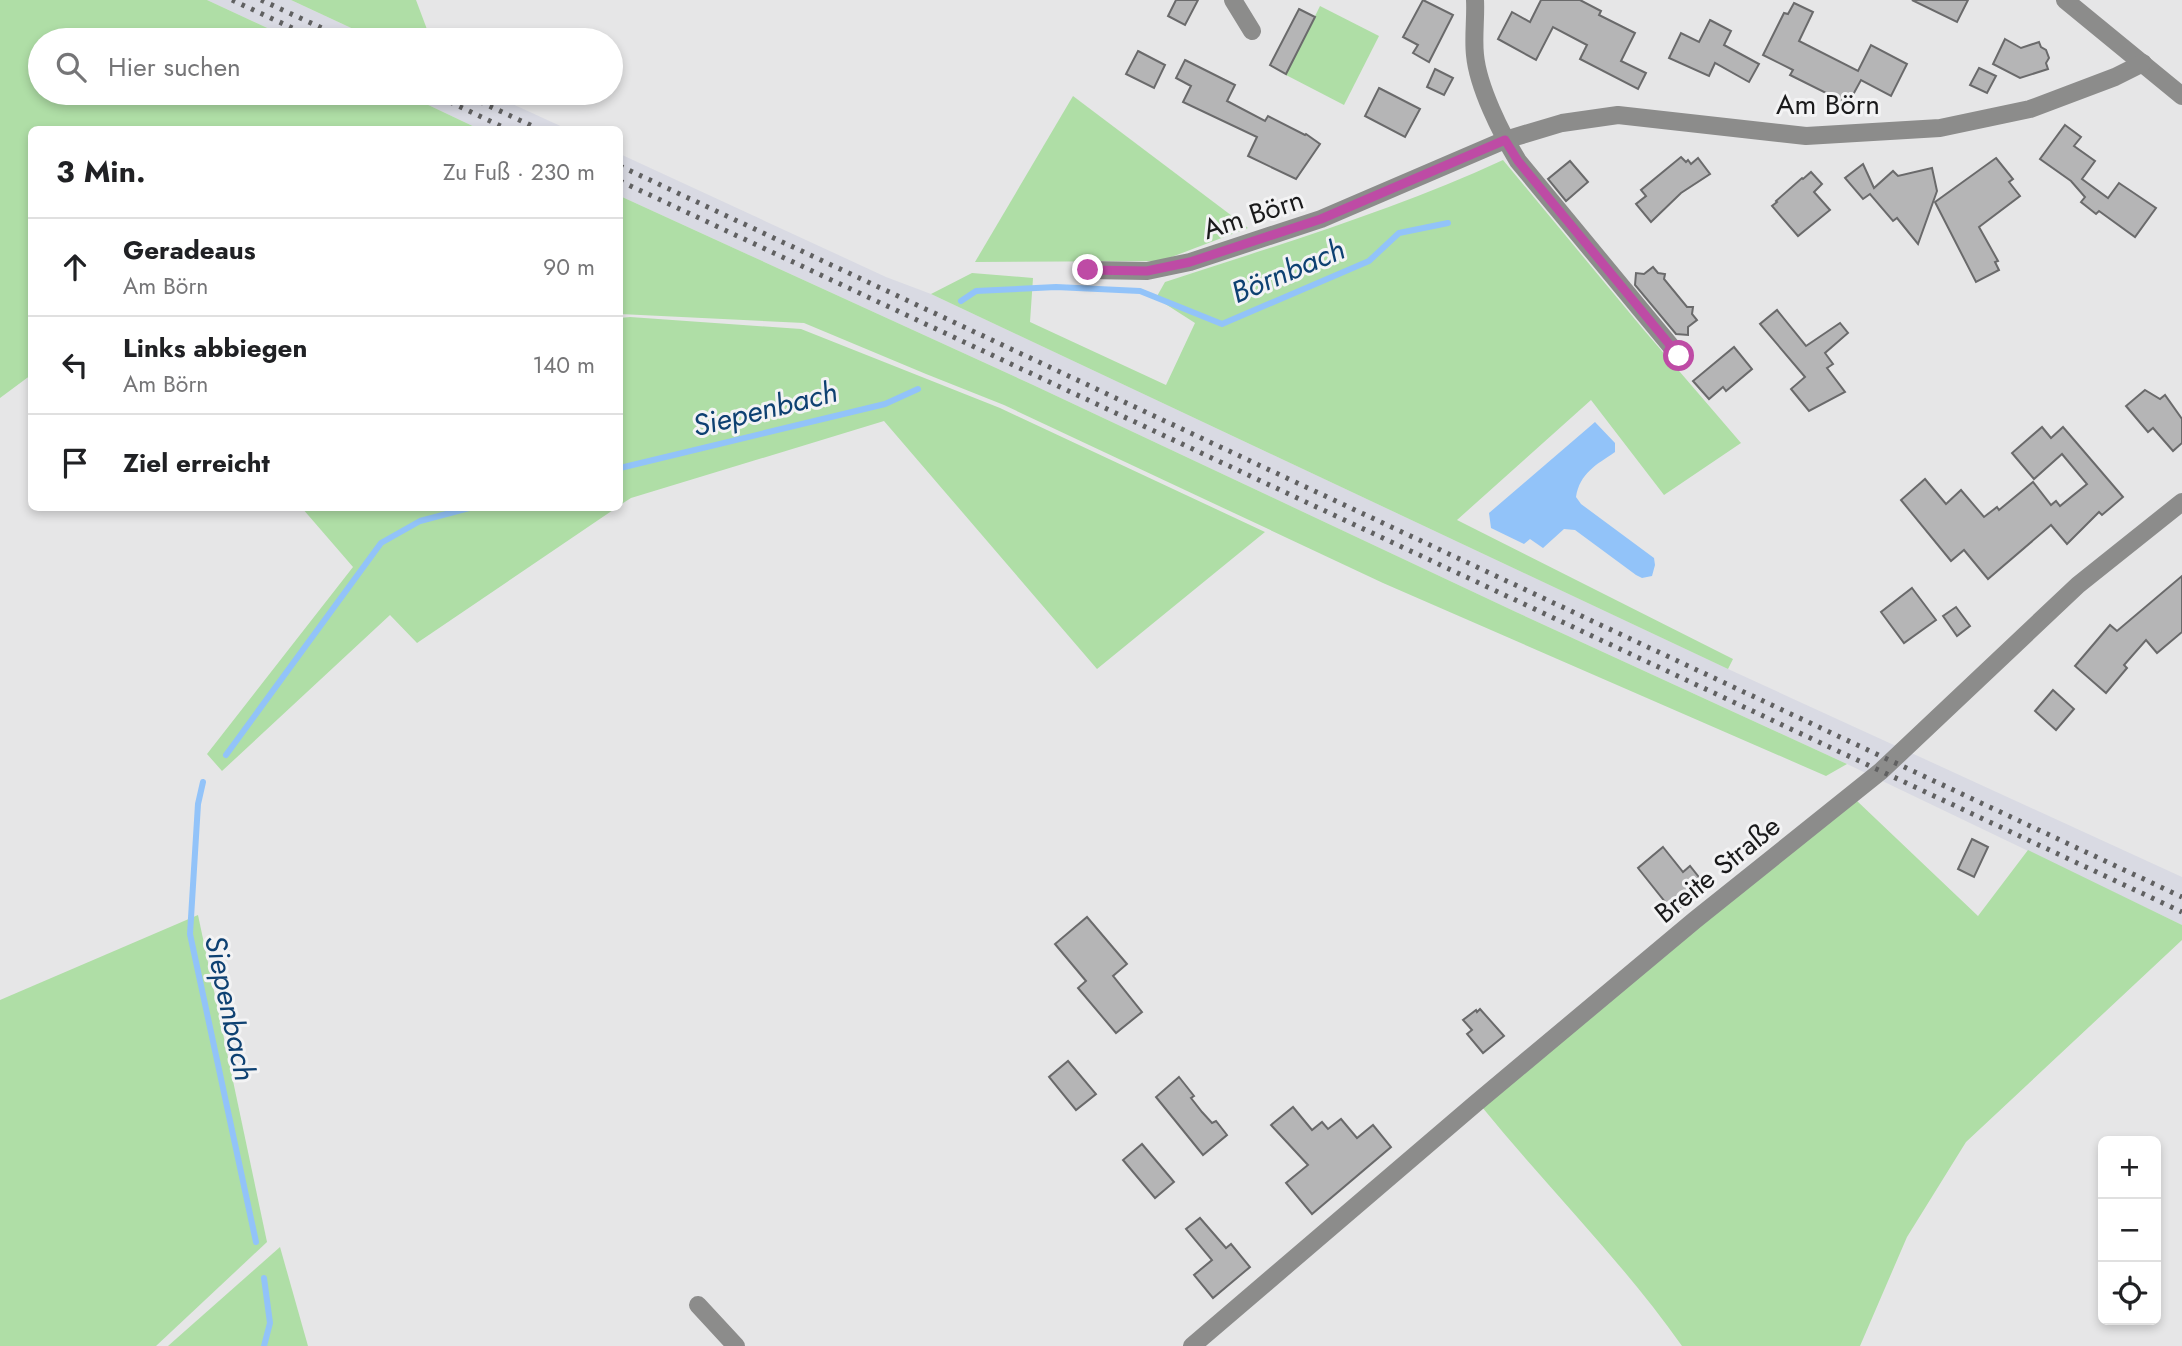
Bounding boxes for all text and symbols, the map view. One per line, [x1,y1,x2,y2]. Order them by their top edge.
search box [28,28,623,105]
icon: search [52,48,90,86]
text: Hier suchen [108,48,241,86]
street label: Am Börn [1776,84,1880,125]
text: 3 Min. [56,150,146,193]
text: Zu Fuß · 230 m [443,155,595,189]
street label: Am Börn [1197,179,1309,250]
water label: Börnbach [1224,227,1351,314]
text: Geradeaus [123,231,256,269]
icon: ahead [56,248,94,286]
text: 90 m [543,250,595,284]
route end [1072,254,1103,285]
text: Am Börn [123,269,208,303]
text: Links abbiegen [123,329,307,367]
route start [1663,340,1694,371]
icon: left [56,346,94,384]
text: 140 m [533,348,595,382]
text: Am Börn [123,367,208,401]
water label: Siepenbach [688,370,842,447]
icon: arrive [56,444,94,482]
text: Ziel erreicht [123,444,270,482]
street label: Breite Straße [1646,806,1789,933]
water label: Siepenbach [194,931,267,1085]
map controls [2098,1136,2161,1325]
button: + [2098,1136,2161,1199]
button: − [2098,1199,2161,1262]
button: locate [2098,1262,2161,1325]

